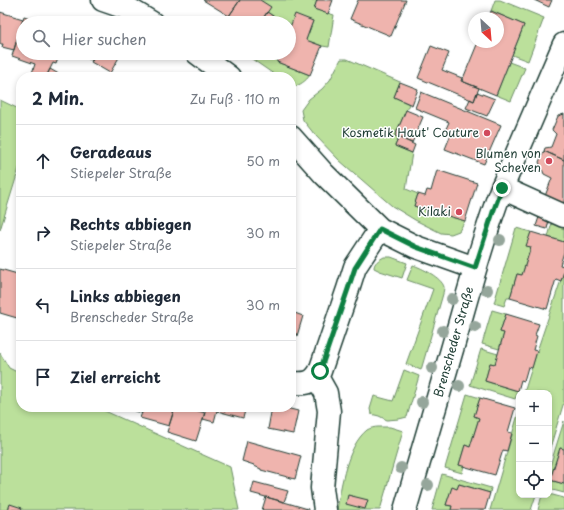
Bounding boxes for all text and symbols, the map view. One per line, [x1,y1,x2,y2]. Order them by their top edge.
north arrow [468,12,504,48]
search box [16,16,296,60]
icon: search [30,27,52,49]
text: Hier suchen [62,27,147,50]
text: 2 Min. [32,85,84,111]
text: Zu Fuß · 110 m [190,89,280,108]
place label: Kosmetik Haut' Couture [342,123,479,141]
marker: Kosmetik Haut' Couture [482,128,492,138]
text: Geradeaus [70,140,152,163]
place label: Blumen von Scheven [476,144,541,176]
icon: ahead [32,150,54,172]
text: 50 m [246,151,280,170]
marker: Blumen von Scheven [544,156,554,166]
text: Stiepeler Straße [70,163,172,182]
route end [493,179,511,197]
place label: Kilaki [418,202,451,220]
marker: Kilaki [454,207,464,217]
text: Rechts abbiegen [70,212,191,235]
icon: right [32,222,54,244]
text: 30 m [246,223,280,242]
text: Stiepeler Straße [70,235,172,254]
text: Links abbiegen [70,284,181,307]
street label: Brenscheder Straße [429,284,477,399]
icon: left [32,294,54,316]
text: 30 m [246,295,280,314]
text: Brenscheder Straße [70,307,194,326]
route start [311,362,329,380]
text: Ziel erreicht [70,365,161,388]
icon: arrive [32,366,54,388]
map controls [516,390,552,498]
button: + [516,390,552,426]
button: − [516,426,552,462]
button: locate [516,462,552,498]

